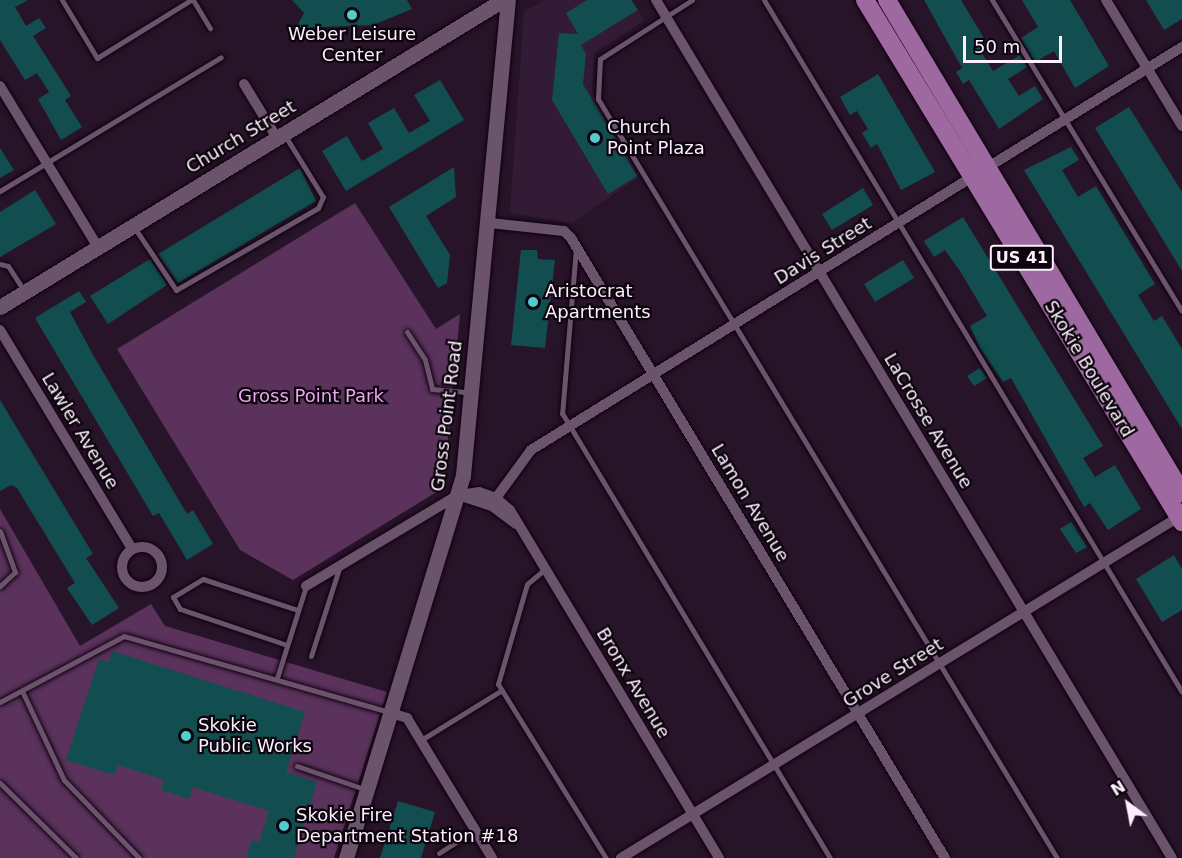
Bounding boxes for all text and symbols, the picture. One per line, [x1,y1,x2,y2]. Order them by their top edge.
marker: Weber Leisure Center [345,8,359,22]
place label: Weber Leisure Center [288,24,416,66]
scale bar [966,24,1065,62]
text: 50 m [974,36,1020,57]
street label: Church Street [182,96,300,178]
place label: Church Point Plaza [607,117,705,160]
marker: Church Point Plaza [588,131,602,145]
street label: Davis Street [770,213,876,289]
road number: US 41 [989,245,1055,271]
place label: Aristocrat Apartments [545,281,651,324]
marker: Aristocrat Apartments [526,295,540,309]
street label: Skokie Boulevard [1040,297,1138,441]
street label: Gross Point Road [427,339,467,493]
street label: LaCrosse Avenue [879,349,977,493]
street label: Lawler Avenue [37,369,123,493]
park label: Gross Point Park [238,385,384,407]
street label: Lamon Avenue [706,440,794,566]
street label: Bronx Avenue [592,624,674,742]
street label: Grove Street [839,634,947,712]
place label: Skokie Public Works [198,715,312,758]
marker: Skokie Public Works [179,729,193,743]
north arrow [1098,774,1158,834]
text: N [1107,777,1129,800]
place label: Skokie Fire Department Station #18 [296,805,518,848]
marker: Skokie Fire Department Station #18 [277,819,291,833]

